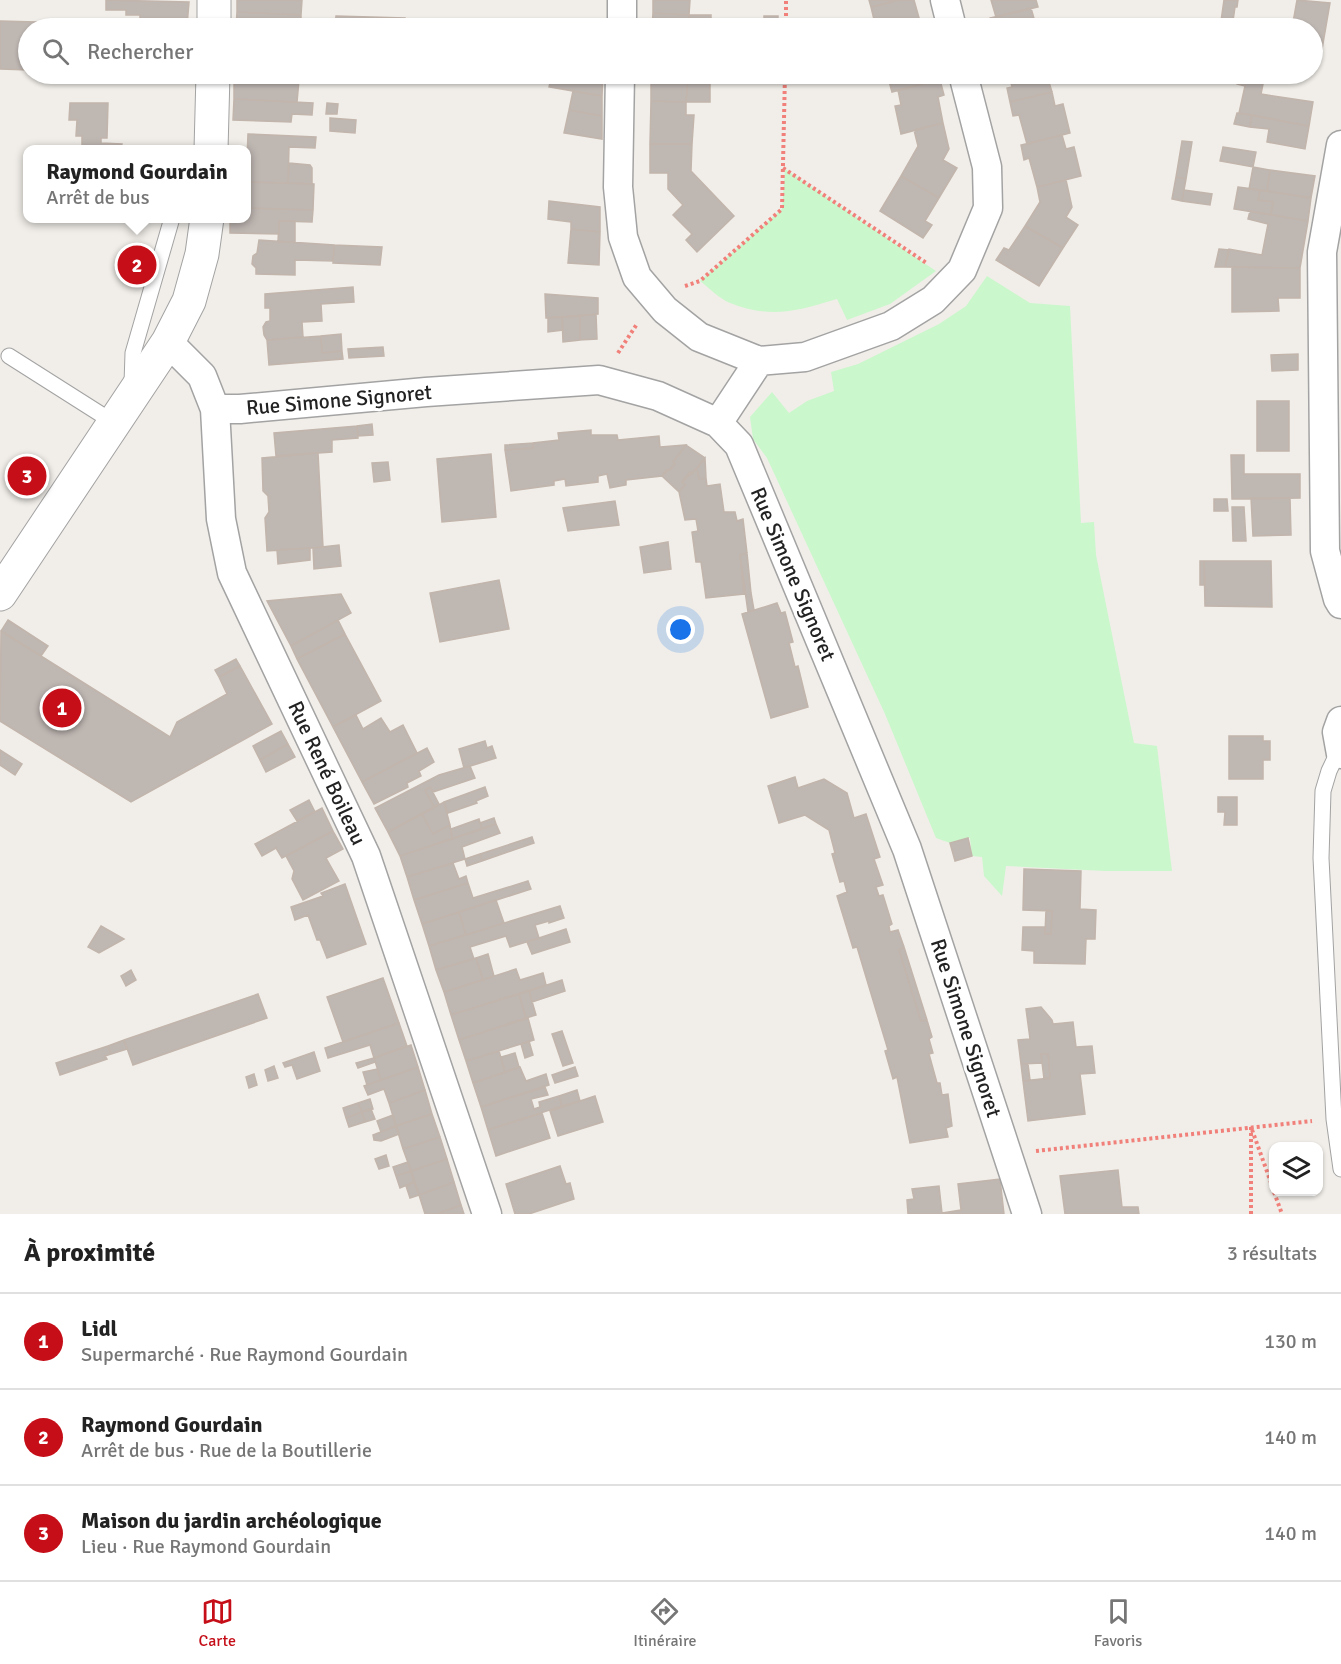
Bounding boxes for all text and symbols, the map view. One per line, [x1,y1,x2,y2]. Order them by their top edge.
search box [18,18,1323,84]
icon: search [39,35,72,68]
text: Rechercher [87,38,193,65]
popup [23,145,251,223]
text: Raymond Gourdain [46,158,228,185]
text: Arrêt de bus [46,185,149,210]
pin: 2 [118,242,156,288]
street label: Rue Simone Signoret [245,379,433,421]
pin: 3 [8,454,46,498]
street label: Rue Simone Signoret [745,483,841,665]
your location [666,615,695,644]
pin: 1 [42,686,82,730]
street label: Rue René Boileau [282,697,372,849]
street label: Rue Simone Signoret [925,935,1007,1121]
map controls [1269,1142,1323,1196]
button: layers [1269,1142,1323,1196]
text: À proximité [24,1237,155,1269]
text: 3 résultats [1227,1241,1317,1266]
text: Lidl [81,1315,117,1342]
text: 1 [38,1329,49,1354]
text: 130 m [1264,1329,1317,1354]
text: Supermarché · Rue Raymond Gourdain [81,1342,408,1367]
text: Raymond Gourdain [81,1411,263,1438]
text: 2 [38,1425,49,1450]
text: 140 m [1264,1425,1317,1450]
text: Arrêt de bus · Rue de la Boutillerie [81,1438,372,1463]
text: Maison du jardin archéologique [81,1507,382,1534]
text: 3 [38,1521,49,1546]
text: 140 m [1264,1521,1317,1546]
text: Lieu · Rue Raymond Gourdain [81,1534,331,1559]
tab: Carte [199,1595,236,1651]
tab: Itinéraire [633,1595,697,1651]
tab: Favoris [1094,1595,1142,1651]

